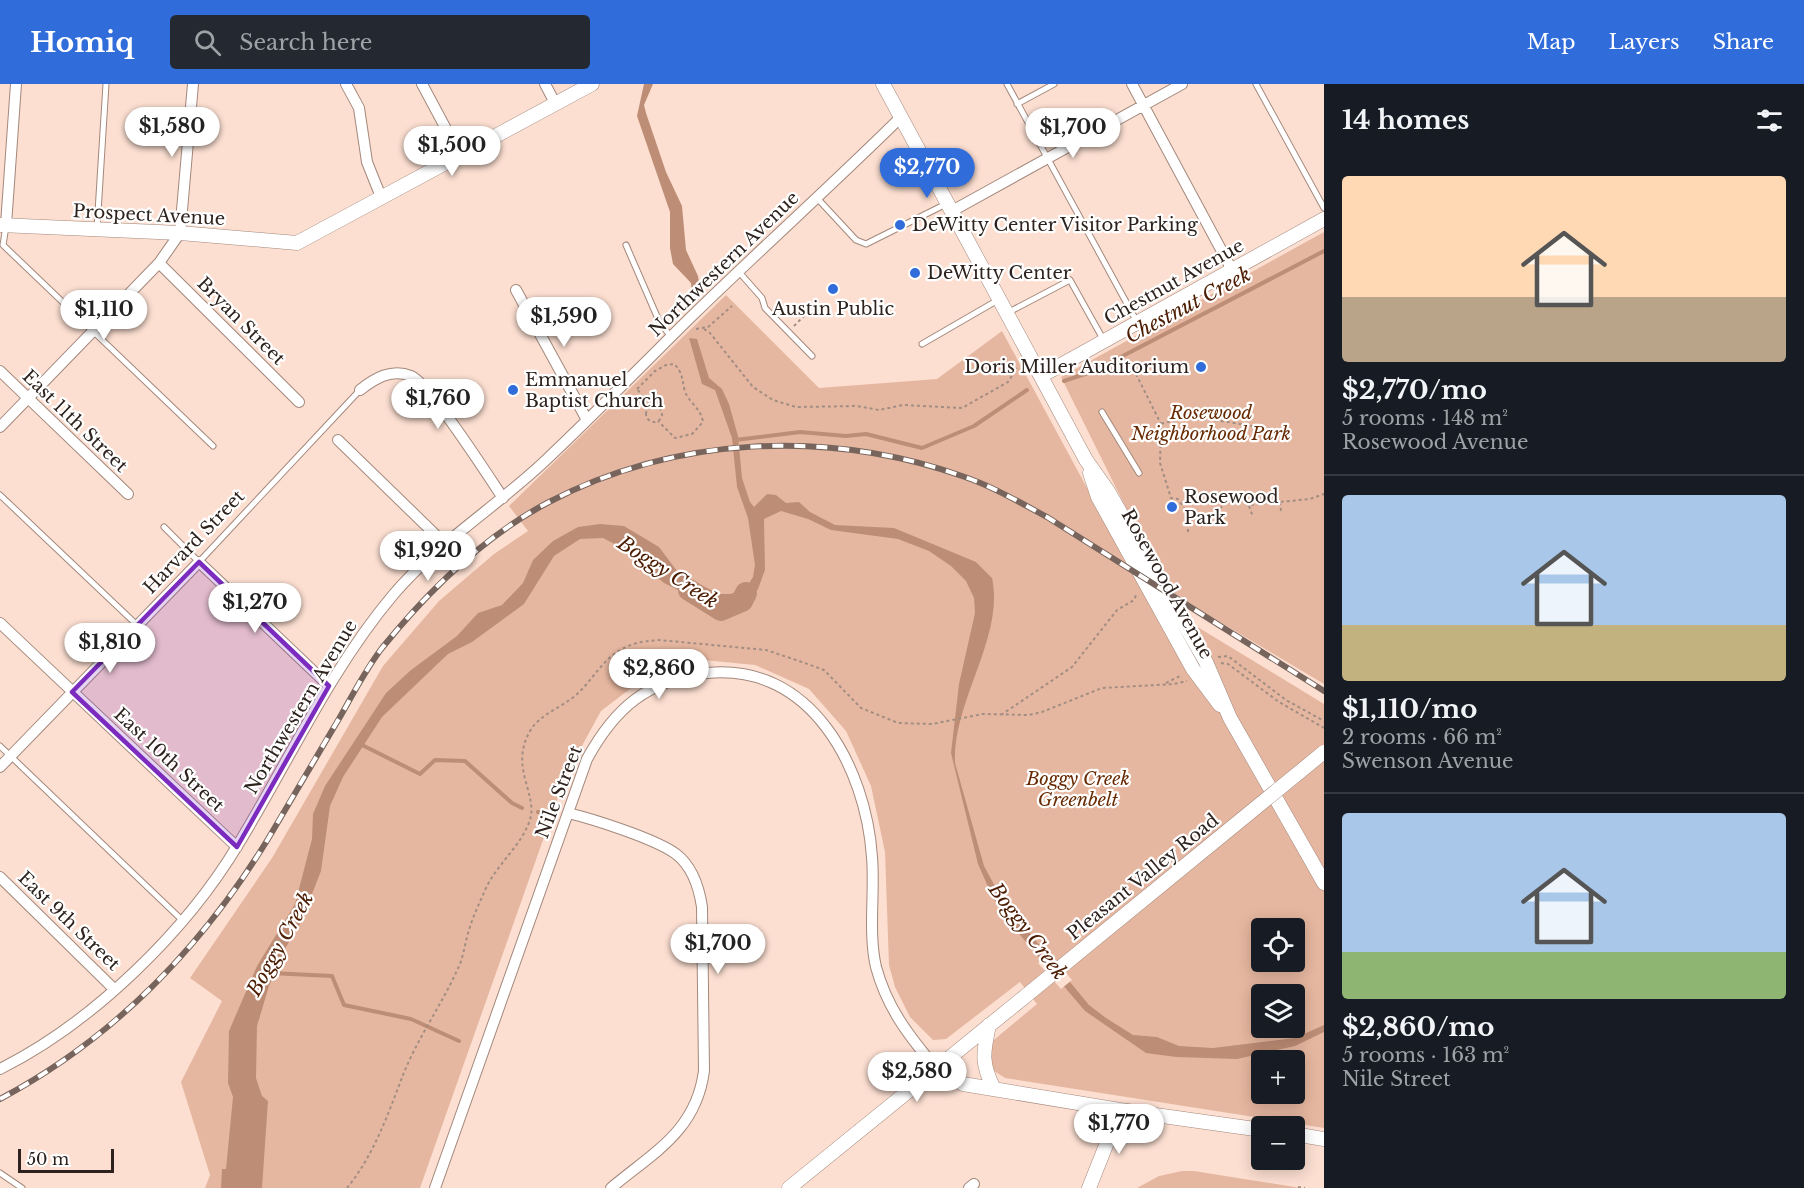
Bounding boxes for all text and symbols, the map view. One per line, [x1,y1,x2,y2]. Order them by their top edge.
search box [170,15,590,69]
text: Homiq [30,25,134,60]
icon: search [191,26,224,59]
text: Search here [239,29,372,56]
text: Map [1527,29,1576,55]
text: Layers [1609,29,1680,55]
text: Share [1713,29,1774,55]
text: 14 homes [1342,104,1469,136]
icon: filters [1753,104,1786,137]
pin: $1,580 [123,107,221,158]
pin: $1,700 [1024,108,1122,159]
text: $1,580 [139,114,205,138]
text: $1,700 [1039,115,1107,139]
pin: $1,500 [403,126,501,177]
text: $1,500 [418,133,486,157]
pin: $2,770 [878,148,976,199]
text: $2,770 [894,155,960,179]
street label: Northwestern Avenue [645,187,803,341]
street label: Prospect Avenue [72,200,226,230]
place label: DeWitty Center Visitor Parking [912,214,1198,236]
icon: home [1510,215,1618,323]
marker: DeWitty Center Visitor Parking [893,218,907,232]
street label: Chestnut Avenue [1100,234,1248,330]
place label: DeWitty Center [927,262,1072,284]
water label: Chestnut Creek [1121,262,1255,348]
marker: DeWitty Center [908,266,922,280]
street label: Bryan Street [192,272,290,370]
marker: Austin Public [826,282,840,296]
pin: $1,110 [55,290,153,341]
text: $1,110 [74,297,134,321]
pin: $1,590 [515,297,613,348]
place label: Austin Public [771,298,894,320]
text: $1,590 [530,304,598,328]
place label: Doris Miller Auditorium [964,356,1189,378]
marker: Doris Miller Auditorium [1194,360,1208,374]
street label: East 11th Street [18,365,132,477]
place label: Emmanuel Baptist Church [525,369,663,412]
text: $2,770/mo [1342,374,1487,406]
pin: $1,760 [389,379,487,430]
marker: Emmanuel Baptist Church [506,383,520,397]
text: $1,760 [405,386,471,410]
park label: Rosewood Neighborhood Park [1130,402,1291,445]
text: 5 rooms · 148 m² [1342,406,1508,430]
text: Rosewood Avenue [1342,430,1528,454]
street label: Harvard Street [139,485,249,599]
place label: Rosewood Park [1184,486,1279,529]
marker: Rosewood Park [1165,500,1179,514]
street label: Rosewood Avenue [1117,505,1217,663]
water label: Boggy Creek [612,530,723,613]
pin: $1,920 [379,531,477,582]
icon: home [1510,534,1618,642]
text: $1,920 [394,538,462,562]
pin: $1,270 [206,583,304,634]
text: $1,270 [222,590,288,614]
street label: Northwestern Avenue [240,616,362,798]
pin: $1,810 [61,623,159,674]
text: $1,810 [78,630,142,654]
pin: $2,860 [610,649,708,700]
text: $2,860 [623,656,695,680]
text: $1,110/mo [1342,693,1478,725]
street label: East 10th Street [109,703,229,817]
text: 2 rooms · 66 m² [1342,725,1502,749]
street label: Nile Street [531,742,587,842]
text: Swenson Avenue [1342,749,1514,773]
park label: Boggy Creek Greenbelt [1025,768,1130,811]
street label: Pleasant Valley Road [1063,809,1223,945]
icon: home [1510,852,1618,960]
street label: East 9th Street [13,867,125,975]
water label: Boggy Creek [983,877,1072,984]
water label: Boggy Creek [241,888,318,1001]
map controls [1251,918,1305,1170]
button: locate [1251,918,1305,972]
pin: $1,700 [669,924,767,975]
text: $1,700 [684,931,752,955]
button: layers [1251,984,1305,1038]
text: $2,860/mo [1342,1011,1494,1043]
text: 5 rooms · 163 m² [1342,1043,1509,1067]
button: + [1251,1050,1305,1104]
pin: $2,580 [868,1052,966,1103]
text: $2,580 [882,1059,952,1083]
text: Nile Street [1342,1067,1450,1091]
pin: $1,770 [1070,1104,1168,1155]
text: $1,770 [1088,1111,1150,1135]
button: − [1251,1116,1305,1170]
scale bar [18,1146,114,1174]
text: 50 m [27,1149,69,1169]

